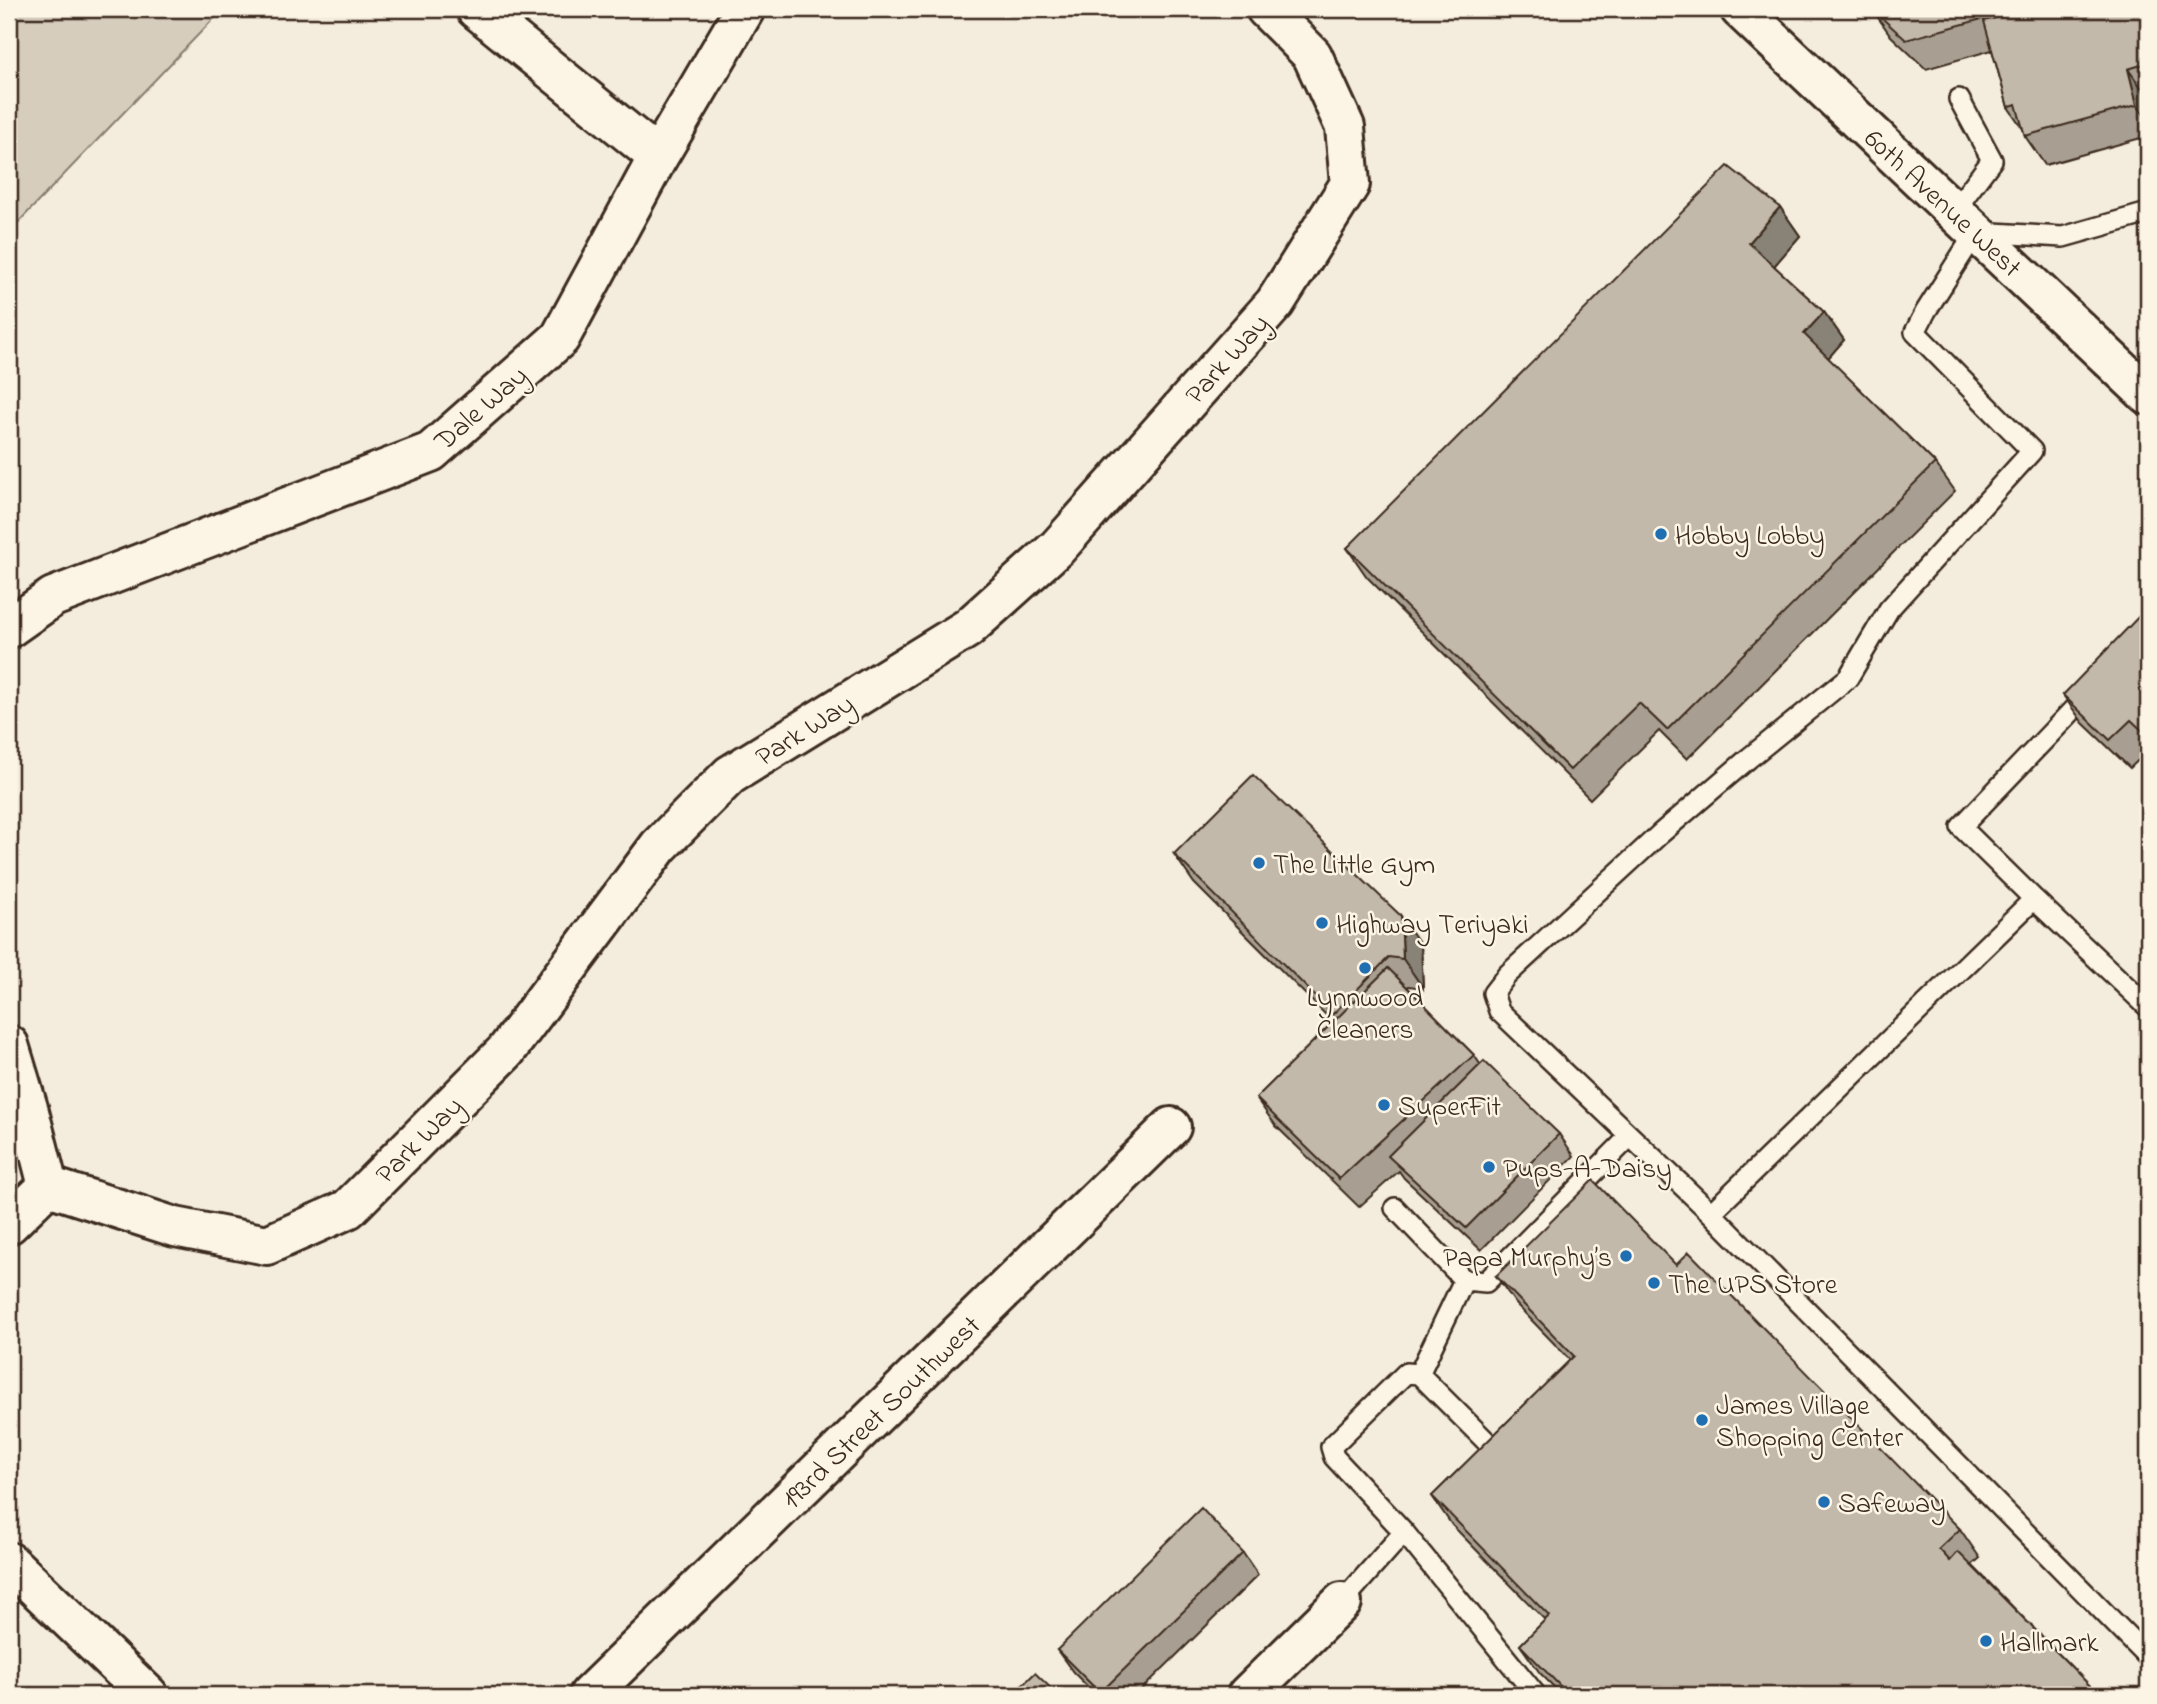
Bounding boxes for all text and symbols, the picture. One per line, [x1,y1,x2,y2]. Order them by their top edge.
street label: 60th Avenue West [1853,120,2030,289]
street label: Park Way [1177,306,1281,415]
street label: Dale Way [426,357,538,463]
place label: Hobby Lobby [1675,517,1825,558]
marker: Hobby Lobby [1653,526,1669,542]
street label: Park Way [748,685,863,778]
place label: The Little Gym [1273,846,1435,887]
marker: The Little Gym [1251,855,1267,871]
place label: Highway Teriyaki [1336,906,1528,947]
marker: Highway Teriyaki [1314,915,1330,931]
marker: Lynnwood Cleaners [1357,960,1373,976]
place label: Lynnwood Cleaners [1307,979,1424,1052]
street label: Park Way [367,1088,474,1195]
place label: SuperFit [1398,1088,1501,1129]
marker: SuperFit [1376,1097,1392,1113]
place label: Pups-A-Daisy [1503,1150,1672,1191]
marker: Pups-A-Daisy [1481,1159,1497,1175]
place label: Papa Murphy’s [1443,1239,1612,1280]
marker: Papa Murphy’s [1618,1248,1634,1264]
place label: The UPS Store [1668,1266,1838,1307]
marker: The UPS Store [1646,1275,1662,1291]
street label: 193rd Street Southwest [773,1307,991,1520]
place label: James Village Shopping Center [1716,1387,1903,1460]
marker: James Village Shopping Center [1694,1412,1710,1428]
place label: Safeway [1838,1485,1946,1526]
marker: Safeway [1816,1494,1832,1510]
place label: Hallmark [2000,1624,2099,1665]
marker: Hallmark [1978,1633,1994,1649]

